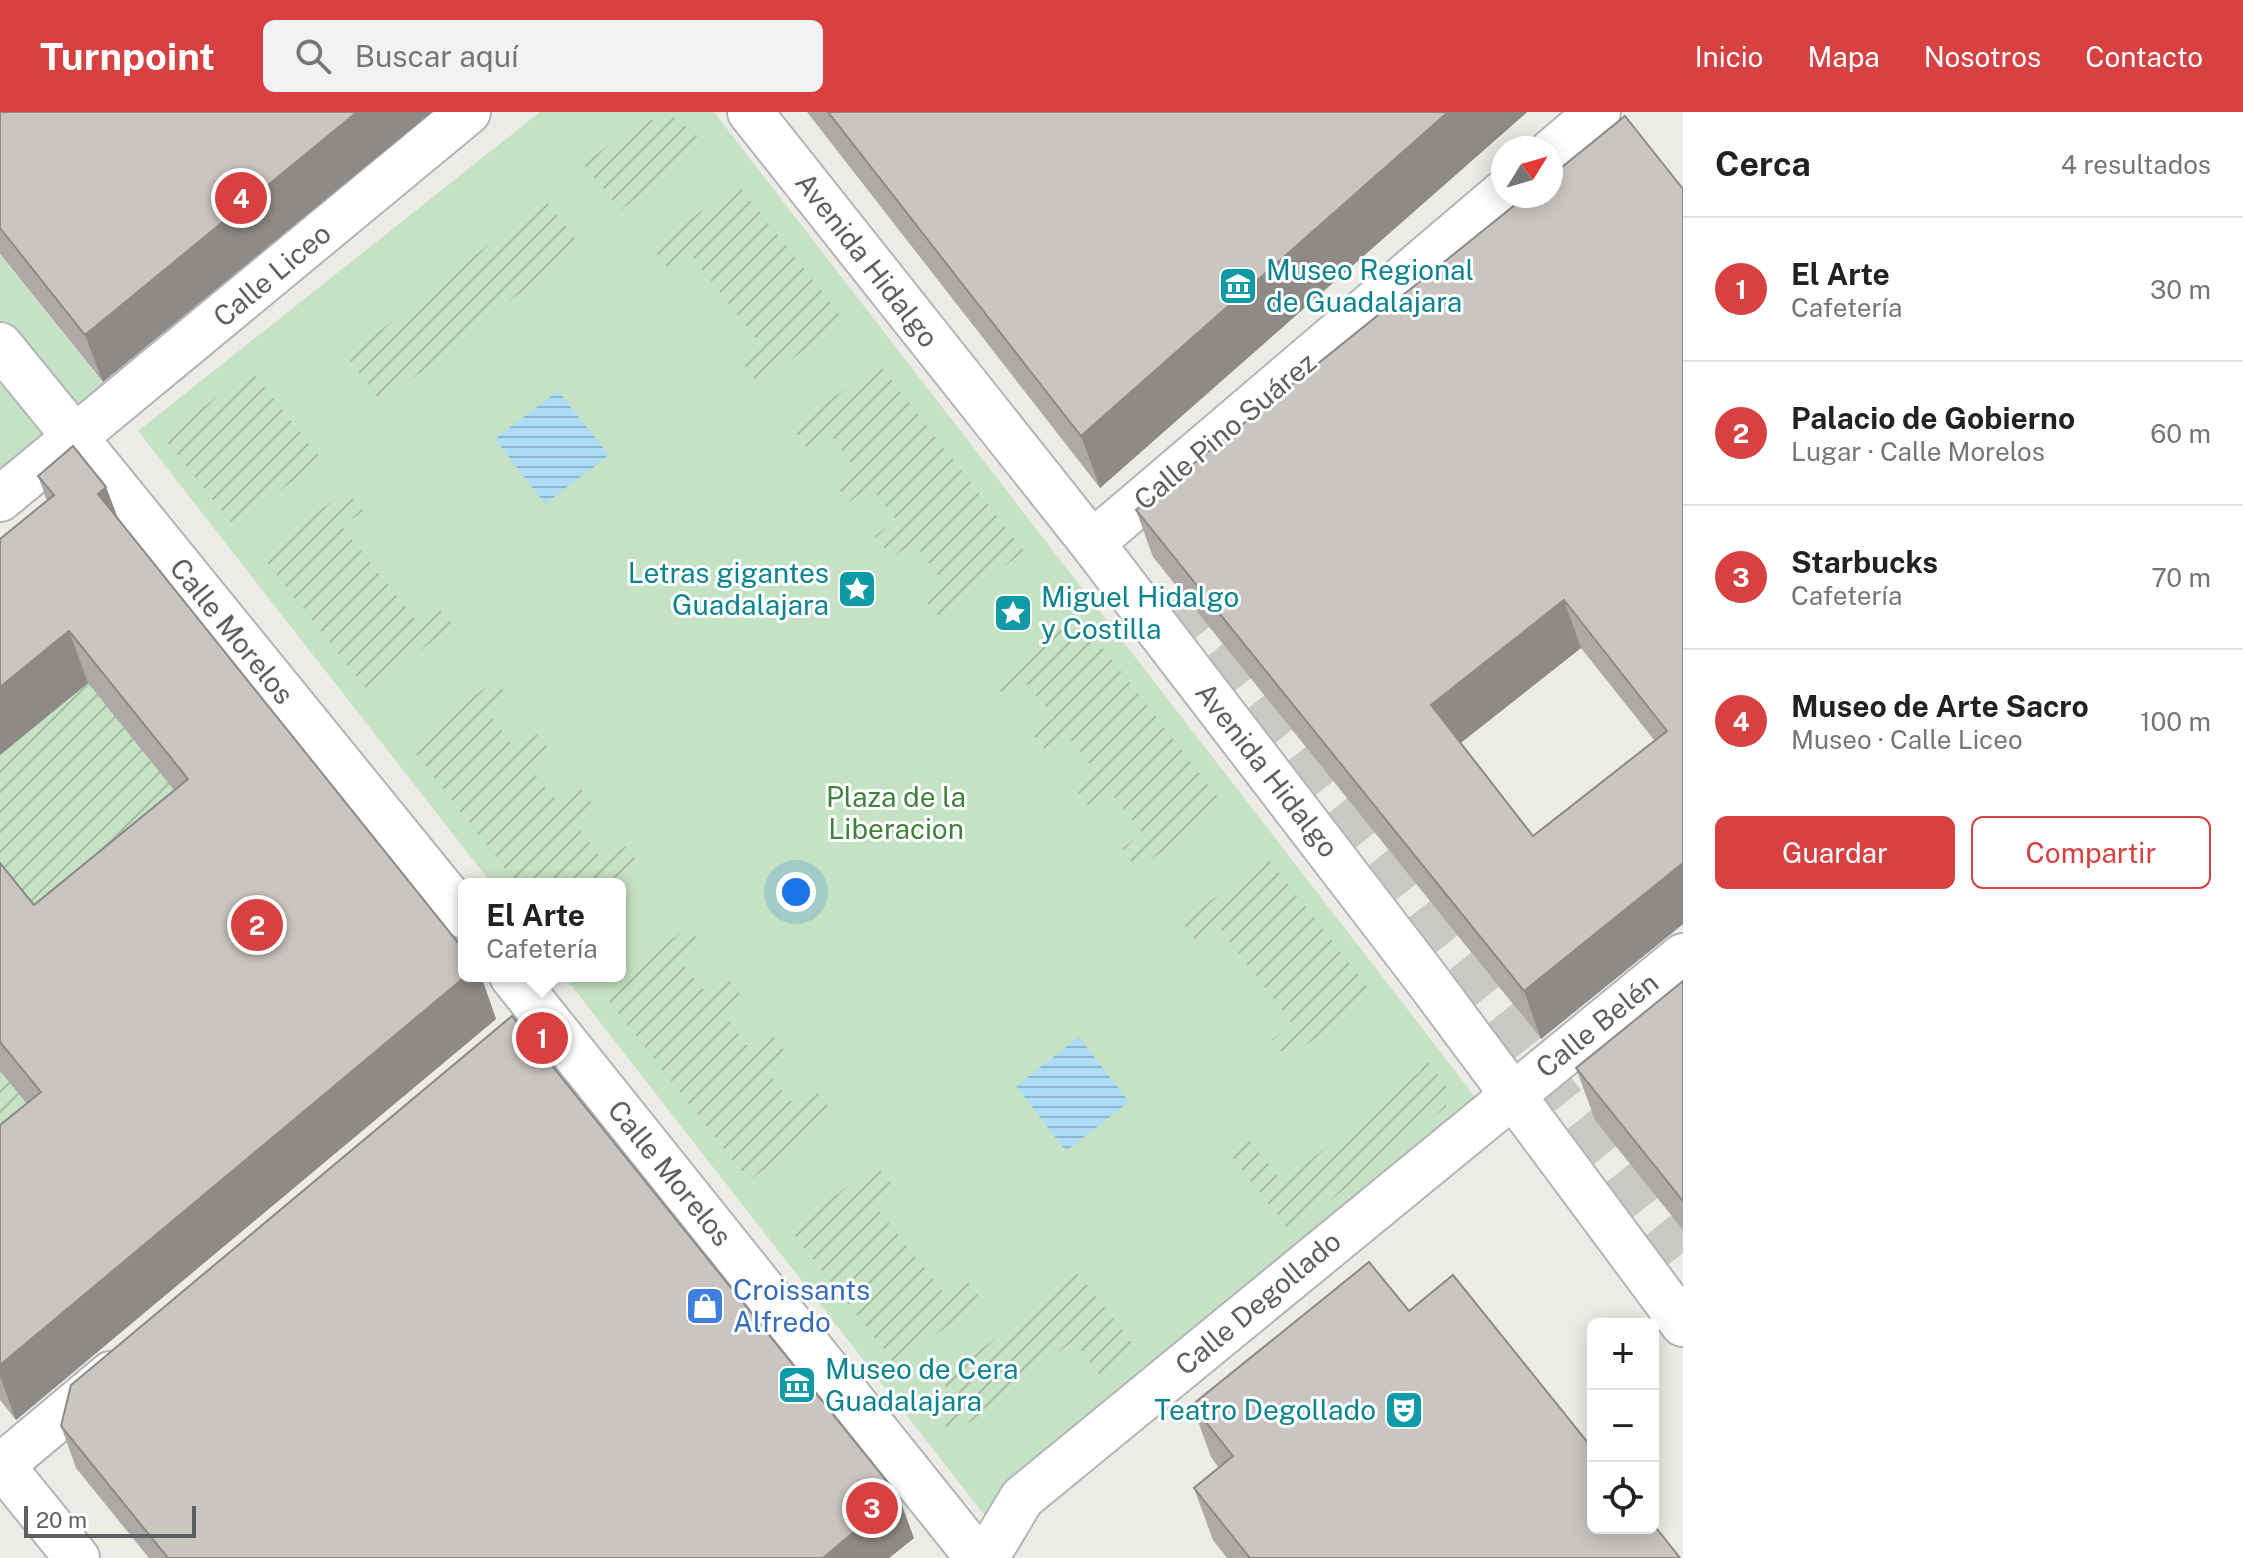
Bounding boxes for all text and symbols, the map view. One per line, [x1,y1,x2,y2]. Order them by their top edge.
search box [263,20,823,92]
text: Turnpoint [40,34,215,79]
icon: search [291,34,335,78]
text: Buscar aquí [355,38,519,74]
text: Inicio [1695,40,1763,73]
text: Mapa [1807,40,1880,73]
text: Nosotros [1924,40,2041,73]
text: Contacto [2085,40,2203,73]
north arrow [1491,136,1563,208]
text: Cerca [1715,144,1811,184]
text: 4 resultados [2061,149,2211,180]
street label: Avenida Hidalgo [789,166,946,353]
pin: 4 [215,168,267,228]
street label: Calle Liceo [206,216,337,333]
place label: Museo Regional de Guadalajara [1266,253,1474,318]
text: El Arte [1791,256,1890,292]
museum icon: Museo Regional de Guadalajara [1217,265,1259,307]
text: 1 [1735,274,1747,305]
text: 30 m [2150,274,2211,305]
text: Cafetería [1791,292,1902,323]
street label: Calle Pino Suárez [1127,345,1322,516]
text: Palacio de Gobierno [1791,400,2075,436]
text: 2 [1733,418,1749,449]
text: 60 m [2150,418,2211,449]
text: Lugar · Calle Morelos [1791,436,2045,467]
text: Starbucks [1791,544,1938,580]
street label: Calle Morelos [164,551,301,710]
place label: Letras gigantes Guadalajara [628,556,829,621]
text: 3 [1732,562,1750,593]
text: 70 m [2151,562,2211,593]
place icon: Letras gigantes Guadalajara [836,568,878,610]
place label: Miguel Hidalgo y Costilla [1041,580,1239,645]
text: Cafetería [1791,580,1902,611]
place icon: Miguel Hidalgo y Costilla [992,592,1034,634]
street label: Avenida Hidalgo [1189,676,1346,863]
text: Museo de Arte Sacro [1791,688,2089,724]
text: 4 [1732,706,1750,737]
text: 100 m [2140,706,2211,737]
text: Museo · Calle Liceo [1791,724,2023,755]
park label: Plaza de la Liberacion [826,780,966,845]
button: Guardar [1715,816,1955,889]
button: Compartir [1971,816,2211,889]
your location [776,872,816,912]
popup [458,878,626,982]
pin: 2 [231,895,283,955]
text: El Arte [486,897,585,933]
text: Cafetería [486,933,598,964]
street label: Calle Belén [1529,965,1664,1084]
pin: 1 [516,1008,568,1068]
street label: Calle Morelos [602,1093,739,1252]
street label: Calle Degollado [1168,1224,1347,1381]
place label: Croissants Alfredo [733,1273,870,1338]
shop icon: Croissants Alfredo [684,1285,726,1327]
map controls [1587,1318,1659,1534]
button: + [1587,1318,1659,1390]
place label: Museo de Cera Guadalajara [825,1352,1018,1417]
museum icon: Museo de Cera Guadalajara [776,1364,818,1406]
theatre icon: Teatro Degollado [1383,1389,1425,1431]
button: − [1587,1390,1659,1462]
place label: Teatro Degollado [1154,1393,1376,1426]
button: locate [1587,1462,1659,1534]
pin: 3 [846,1478,898,1538]
scale bar [24,1502,196,1538]
text: 20 m [36,1507,87,1533]

